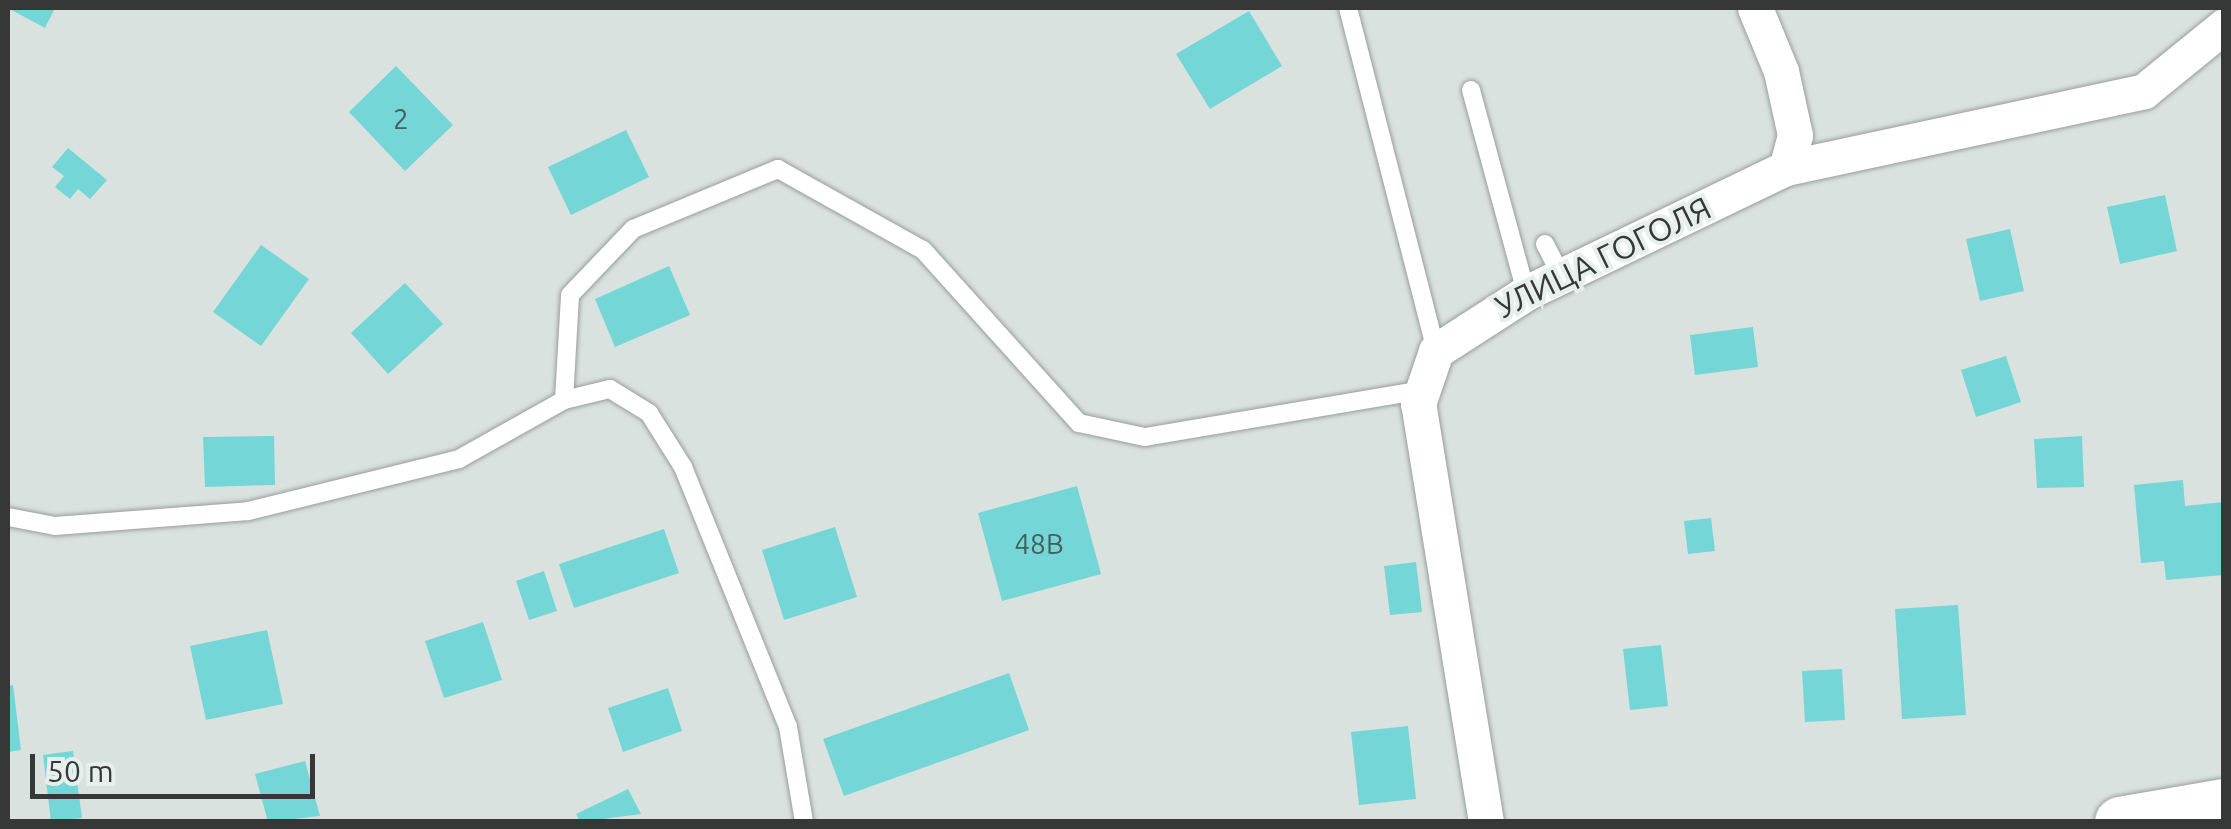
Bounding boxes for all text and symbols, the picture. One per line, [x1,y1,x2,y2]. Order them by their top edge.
house number: 2 [393,102,409,136]
street label: УЛИЦА ГОГОЛЯ [1489,188,1717,326]
house number: 48В [1014,527,1064,561]
scale bar [35,734,320,796]
text: 50 m [47,754,114,788]

